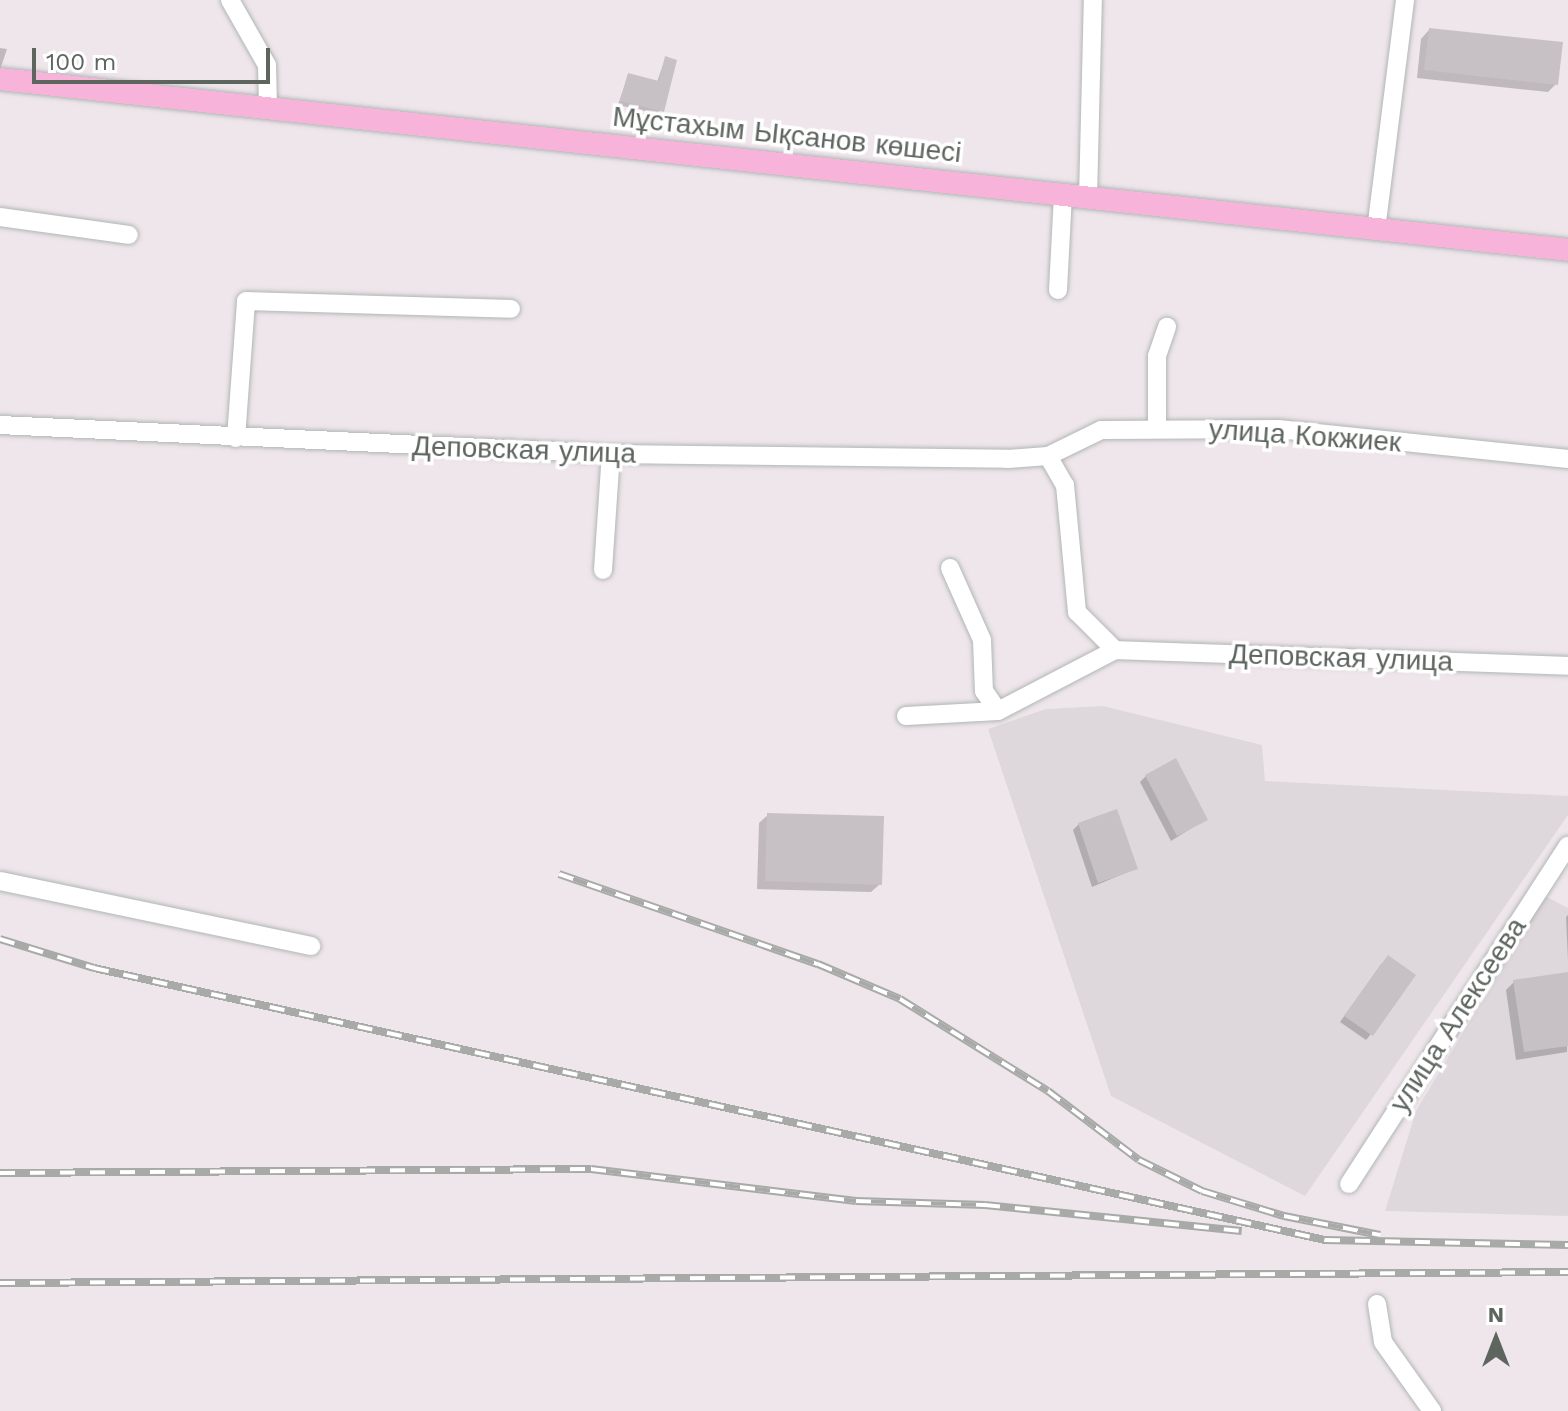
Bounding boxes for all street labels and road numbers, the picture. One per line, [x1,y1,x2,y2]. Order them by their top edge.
street label: Мұстахым Ықсанов көшесі [611,100,963,170]
street label: улица Кокжиек [1208,413,1402,459]
street label: Деповская улица [412,429,636,471]
street label: Деповская улица [1229,637,1453,679]
street label: улица Алексеева [1383,912,1533,1118]

